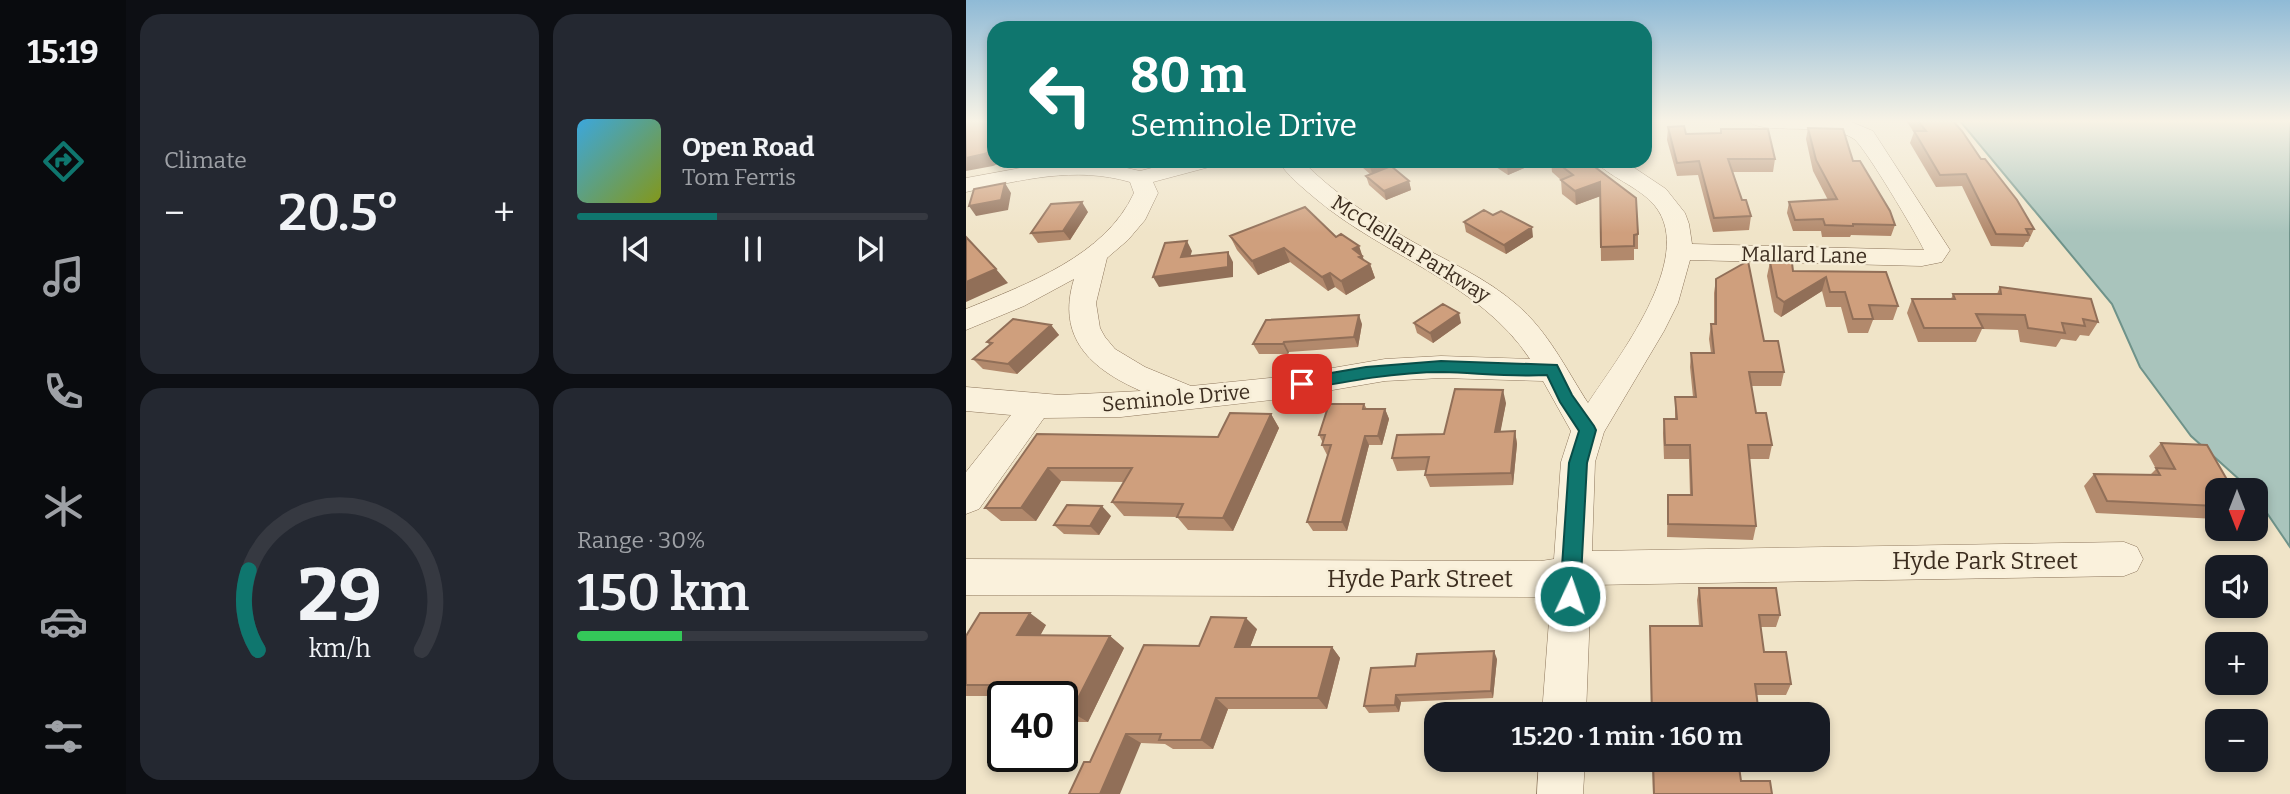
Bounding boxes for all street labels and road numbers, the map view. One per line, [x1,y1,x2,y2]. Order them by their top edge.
street label: McClellan Parkway [1327,190,1496,309]
street label: Mallard Lane [1741,241,1867,269]
street label: Seminole Drive [1101,379,1251,417]
street label: Hyde Park Street [1892,547,2078,575]
street label: Hyde Park Street [1327,565,1513,593]

